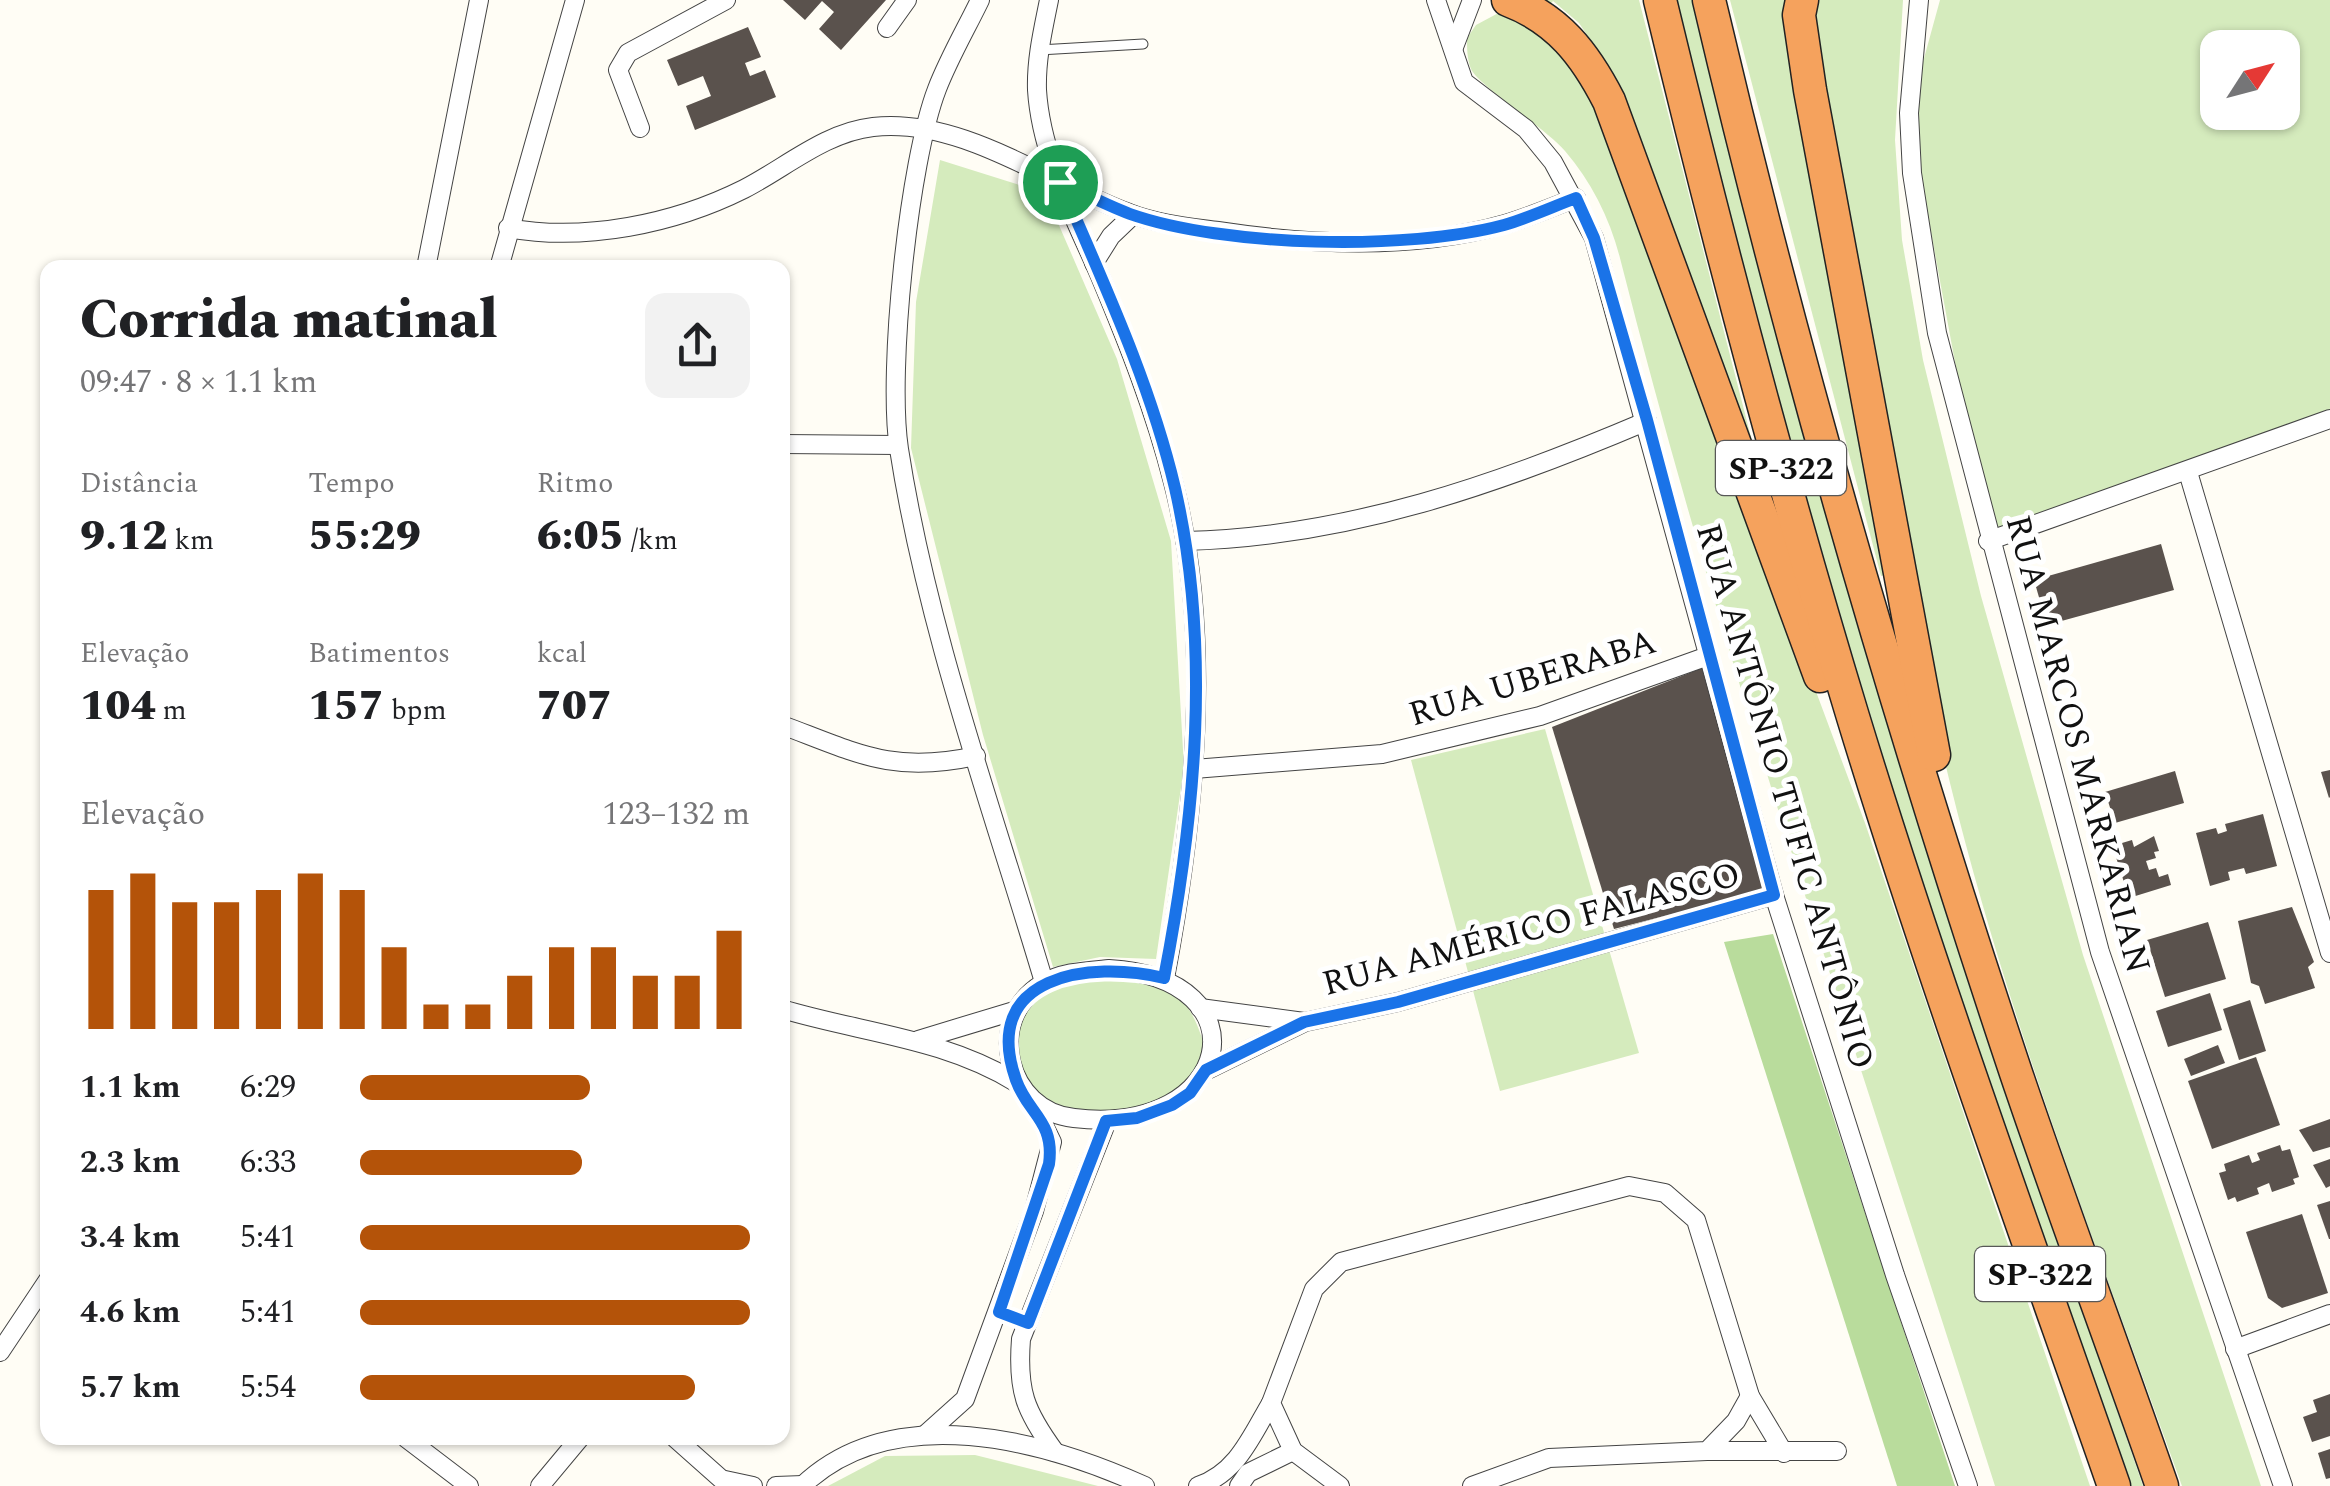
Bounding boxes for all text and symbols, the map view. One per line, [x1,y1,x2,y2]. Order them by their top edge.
north arrow [2200,30,2300,130]
map controls [2200,30,2300,130]
pin [1018,140,1103,225]
icon: arrive [1033,155,1088,210]
text: Corrida matinal [80,279,498,362]
button: share [645,293,750,398]
text: 09:47 · 8 × 1.1 km [80,358,317,407]
road number: SP-322 [1716,441,1846,495]
text: Distância [80,462,198,505]
text: Tempo [308,462,395,505]
text: Ritmo [537,462,613,505]
text: 9.12 [80,505,167,568]
text: 55:29 [308,505,421,568]
text: 6:05 [537,505,624,568]
street label: RUA MARCOS MARKARIAN [1991,509,2164,979]
street label: RUA ANTÔNIO TUFIC ANTÔNIO [1681,517,1888,1075]
text: km [167,519,214,562]
text: /km [624,519,678,562]
street label: RUA UBERABA [1402,616,1663,741]
text: Elevação [80,632,189,675]
text: Batimentos [308,632,450,675]
text: kcal [537,632,587,675]
text: 104 [80,675,156,738]
text: 157 [308,675,384,738]
text: 707 [537,675,612,738]
text: m [156,689,187,732]
text: bpm [384,689,447,732]
text: Elevação [80,790,205,839]
text: 123–132 m [602,790,750,839]
street label: RUA AMÉRICO FALASCO [1317,848,1746,1011]
text: 1.1 km [80,1063,181,1112]
text: 6:29 [240,1063,296,1112]
text: 2.3 km [80,1138,181,1187]
text: 6:33 [240,1138,296,1187]
text: 3.4 km [80,1213,181,1262]
text: 5:41 [240,1213,296,1262]
road number: SP-322 [1975,1247,2105,1301]
text: 4.6 km [80,1288,181,1337]
text: 5:41 [240,1288,296,1337]
text: 5.7 km [80,1363,181,1412]
text: 5:54 [240,1363,296,1412]

